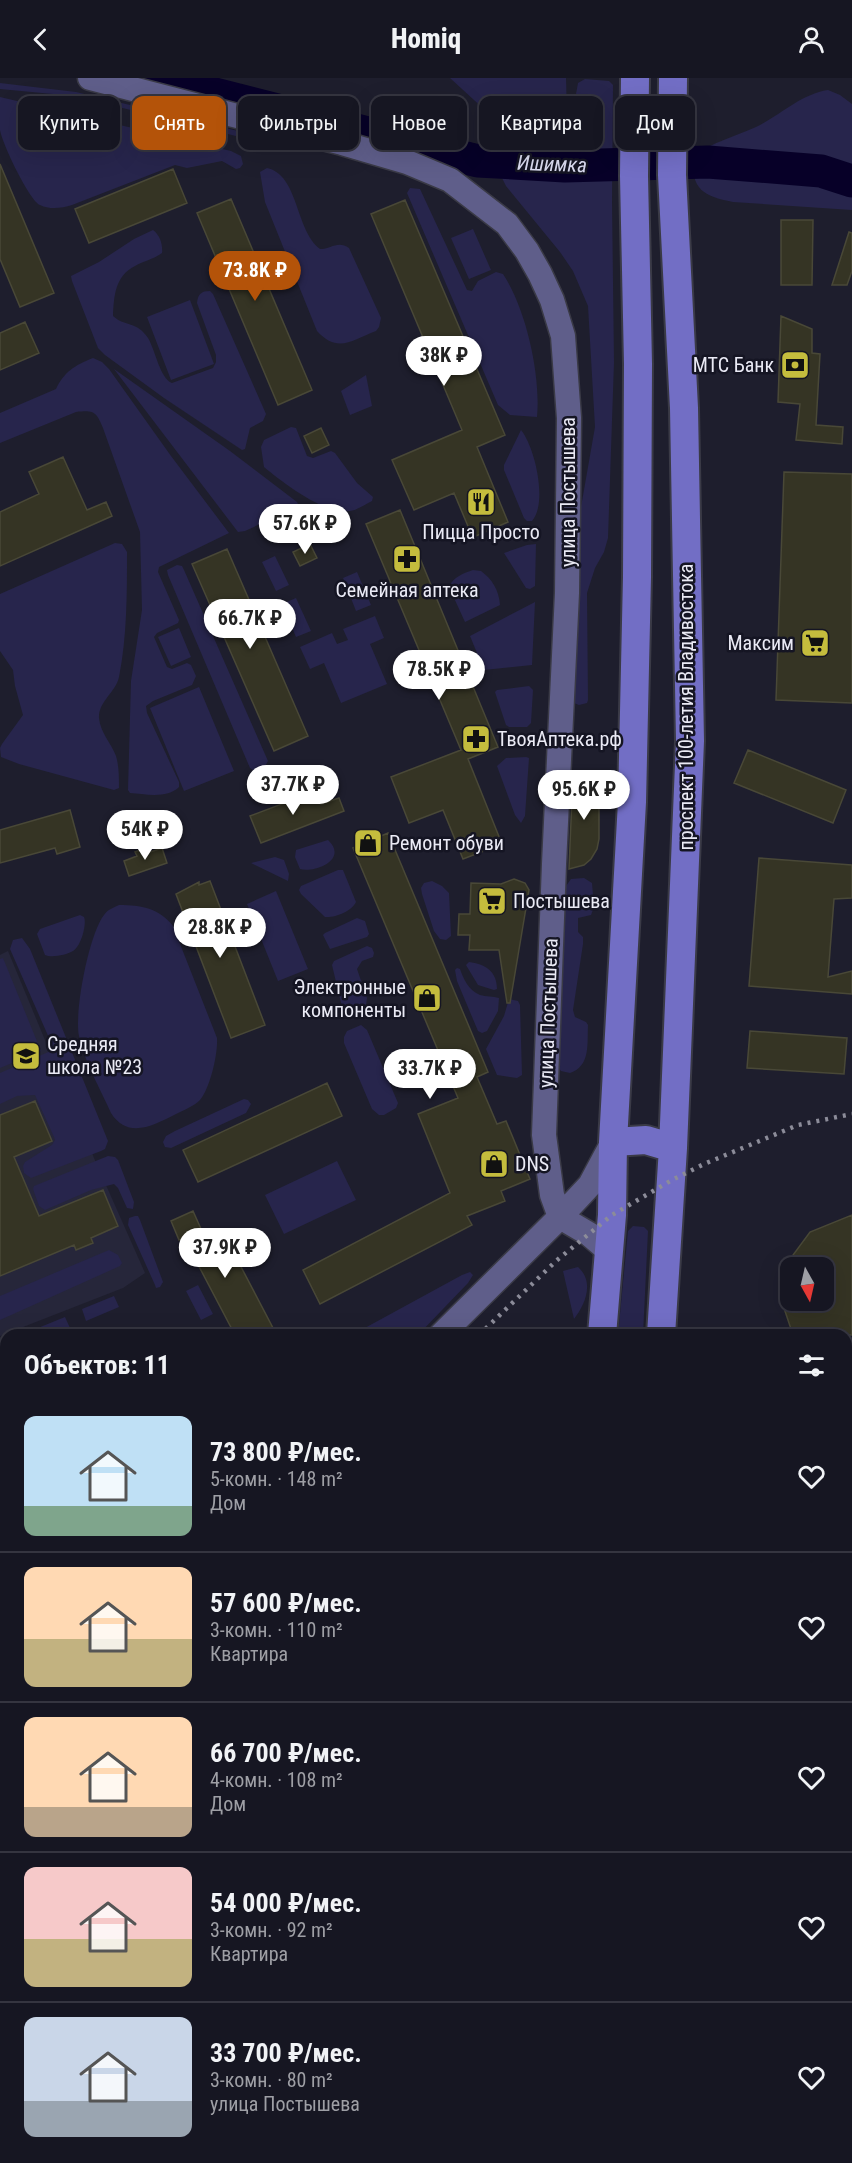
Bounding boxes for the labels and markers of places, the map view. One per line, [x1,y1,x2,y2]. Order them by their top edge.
pin: 73.8K ₽ [200,251,310,302]
pin: 38K ₽ [402,336,486,387]
bank icon: МТС Банк [779,349,811,381]
place label: МТС Банк [693,353,774,377]
restaurant icon: Пицца Просто [465,486,497,518]
pin: 57.6K ₽ [250,504,360,555]
place label: Пицца Просто [422,520,540,544]
pharmacy icon: Семейная аптека [391,543,423,575]
place label: Семейная аптека [335,578,479,602]
pin: 66.7K ₽ [195,599,305,650]
supermarket icon: Максим [799,627,831,659]
place label: Максим [728,631,794,655]
pin: 78.5K ₽ [384,650,494,701]
pharmacy icon: ТвояАптека.рф [460,723,492,755]
place label: ТвояАптека.рф [497,727,622,751]
pin: 37.7K ₽ [238,765,348,816]
pin: 95.6K ₽ [529,770,639,821]
pin: 54K ₽ [103,810,187,861]
shop icon: Ремонт обуви [352,827,384,859]
place label: Ремонт обуви [389,831,504,855]
supermarket icon: Постышева [476,885,508,917]
place label: Постышева [513,889,610,913]
pin: 28.8K ₽ [165,908,275,959]
place label: Электронные компоненты [293,975,406,1022]
shop icon: Электронные компоненты [411,982,443,1014]
place label: Средняя школа №23 [47,1032,142,1079]
school or university icon: Средняя школа №23 [10,1040,42,1072]
pin: 33.7K ₽ [375,1049,485,1100]
shop icon: DNS [478,1148,510,1180]
place label: DNS [515,1152,549,1176]
pin: 37.9K ₽ [170,1228,280,1279]

